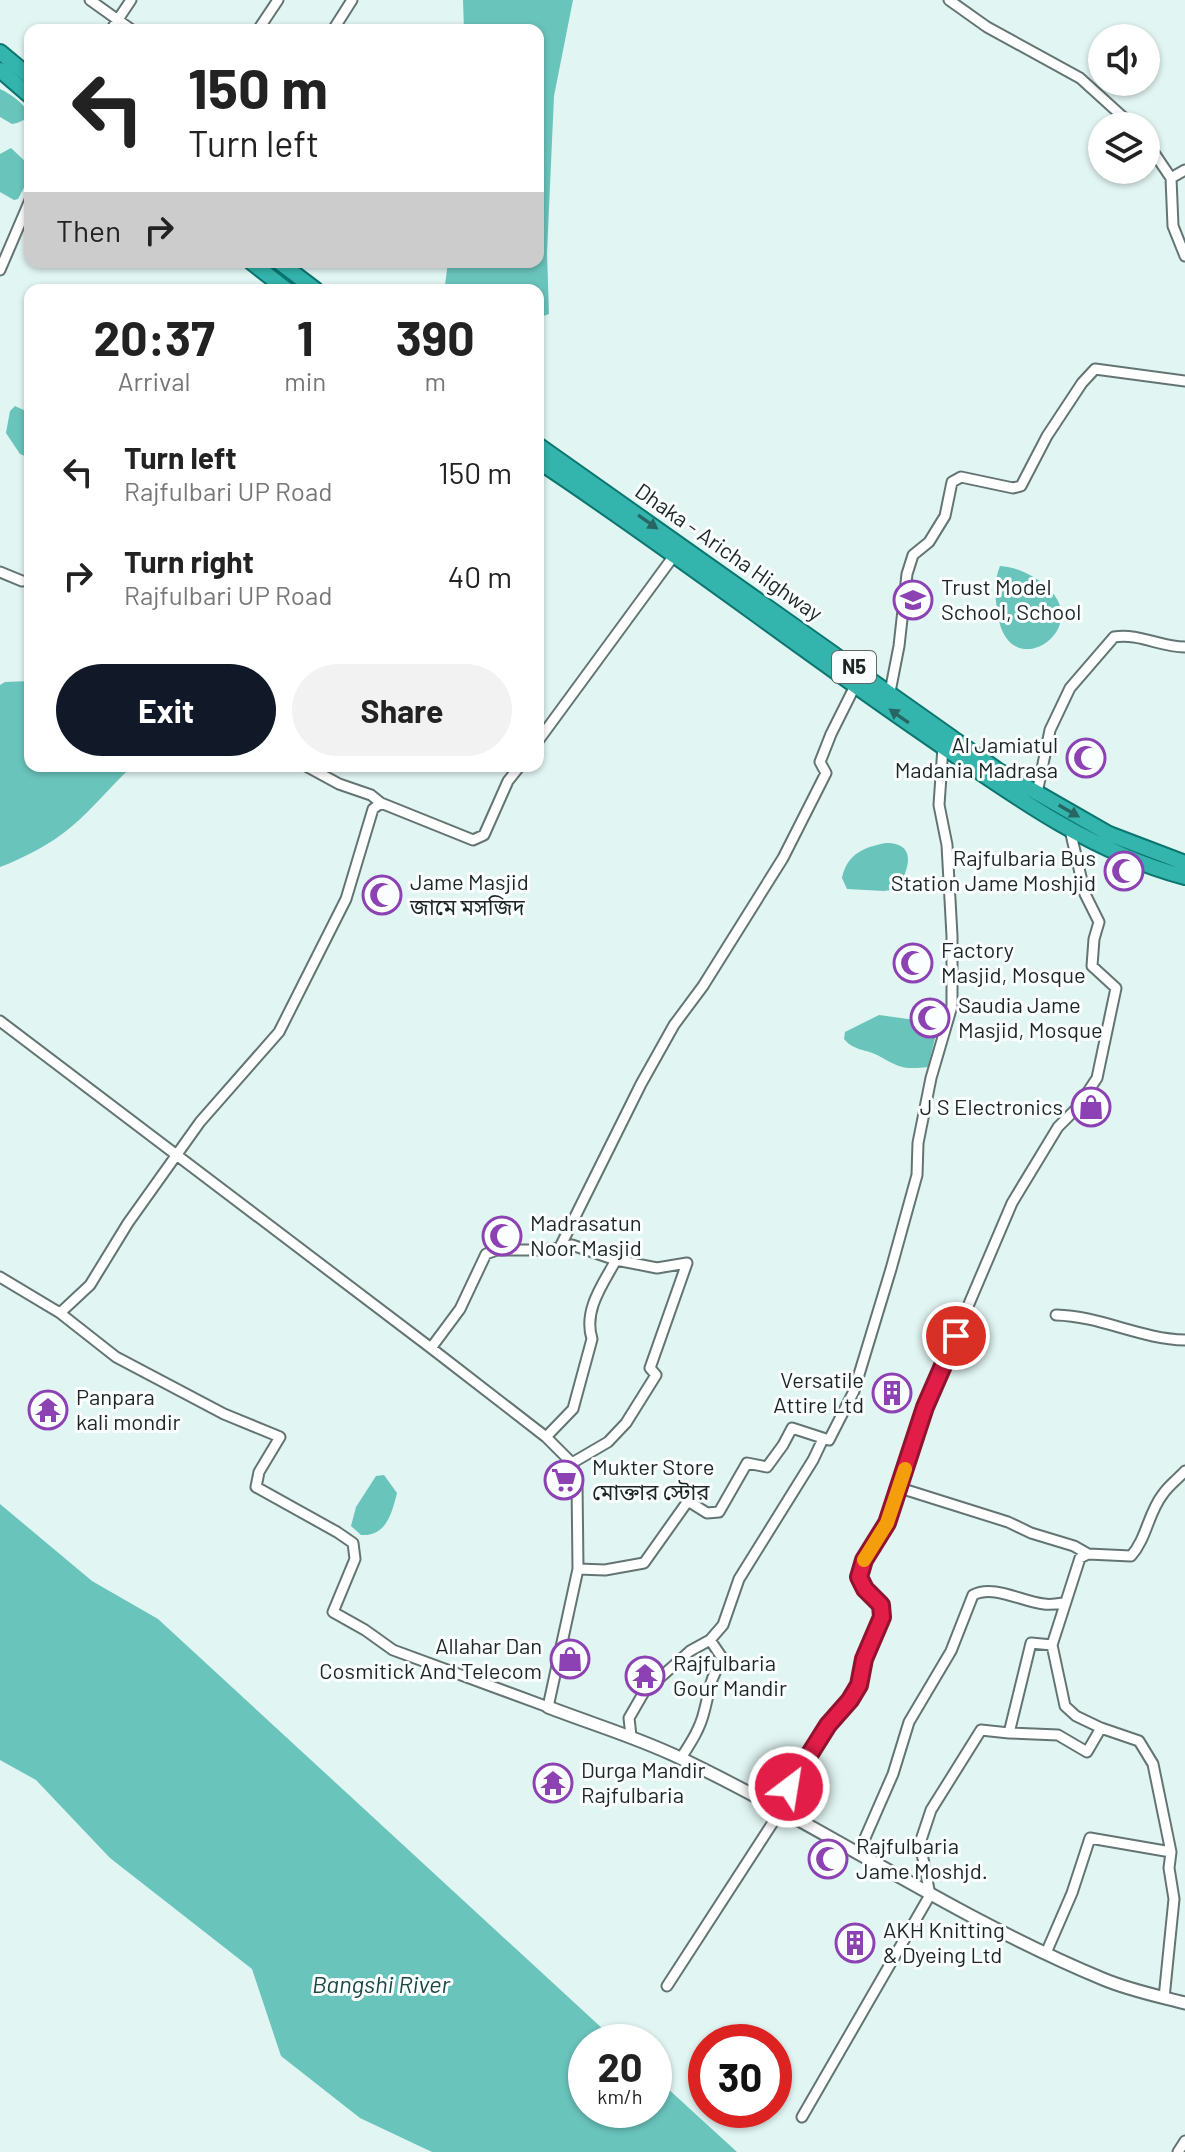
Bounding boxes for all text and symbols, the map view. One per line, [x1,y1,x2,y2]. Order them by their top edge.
map controls [1088,24,1160,184]
button: sound [1088,24,1160,96]
text: 150 m [188,53,328,120]
icon: left [56,56,160,160]
button: layers [1088,112,1160,184]
text: Turn left [188,121,319,164]
icon: right [137,208,181,252]
text: Then [56,212,121,248]
text: 20:37 [93,308,215,366]
text: 1 [297,308,314,366]
text: 390 [396,308,475,366]
text: Arrival [118,365,190,396]
text: min [284,365,326,396]
text: m [424,365,446,396]
text: Turn left [124,439,237,475]
icon: left [56,450,100,494]
text: 150 m [438,454,512,490]
text: Rajfulbari UP Road [124,475,332,506]
street label: Dhaka - Aricha Highway [631,477,828,626]
one-way arrow [637,514,658,529]
text: Turn right [124,543,254,579]
icon: right [56,554,100,598]
text: 40 m [448,558,512,594]
place label: Trust Model School, School [941,573,1081,624]
text: Rajfulbari UP Road [124,579,332,610]
school or university icon: Trust Model School, School [892,579,934,621]
road number: N5 [832,651,876,683]
button: Exit [56,664,276,756]
button: Share [292,664,512,756]
one-way arrow [888,709,909,724]
place label: Al Jamiatul Madania Madrasa [895,731,1058,782]
mosque icon: Al Jamiatul Madania Madrasa [1065,737,1107,779]
one-way arrow [1058,804,1080,818]
place label: Rajfulbaria Bus Station Jame Moshjid [891,844,1096,895]
mosque icon: Rajfulbaria Bus Station Jame Moshjid [1103,850,1145,892]
place label: Jame Masjid জামে মসজিদ [409,868,529,919]
mosque icon: Jame Masjid জামে মসজিদ [361,874,403,916]
place label: Factory Masjid, Mosque [941,936,1086,987]
mosque icon: Factory Masjid, Mosque [892,942,934,984]
place label: Saudia Jame Masjid, Mosque [958,991,1103,1042]
mosque icon: Saudia Jame Masjid, Mosque [909,997,951,1039]
shop icon: J S Electronics [1070,1086,1112,1128]
place label: J S Electronics [920,1093,1063,1119]
place label: Madrasatun Noor Masjid [530,1209,642,1260]
mosque icon: Madrasatun Noor Masjid [481,1215,523,1257]
pin [922,1302,990,1370]
icon: arrive [934,1314,978,1358]
place label: Versatile Attire Ltd [773,1366,864,1417]
building icon: Versatile Attire Ltd [871,1372,913,1414]
place label: Panpara kali mondir [76,1383,181,1434]
temple icon: Panpara kali mondir [27,1389,69,1431]
place label: Mukter Store মোক্তার স্টোর [592,1453,715,1504]
supermarket icon: Mukter Store মোক্তার স্টোর [543,1459,585,1501]
place label: Allahar Dan Cosmitick And Telecom [319,1632,542,1683]
shop icon: Allahar Dan Cosmitick And Telecom [549,1638,591,1680]
place label: Rajfulbaria Gour Mandir [673,1649,787,1700]
temple icon: Rajfulbaria Gour Mandir [624,1655,666,1697]
position arrow [747,1745,831,1829]
place label: Durga Mandir Rajfulbaria [581,1756,706,1807]
temple icon: Durga Mandir Rajfulbaria [532,1762,574,1804]
place label: Rajfulbaria Jame Moshjd. [856,1832,988,1883]
mosque icon: Rajfulbaria Jame Moshjd. [807,1838,849,1880]
place label: AKH Knitting & Dyeing Ltd [883,1916,1005,1967]
building icon: AKH Knitting & Dyeing Ltd [834,1922,876,1964]
water label: Bangshi River [312,1969,451,1998]
speed limit sign: 30 [688,2024,792,2128]
text: 20 [597,2042,643,2090]
text: km/h [597,2084,643,2108]

